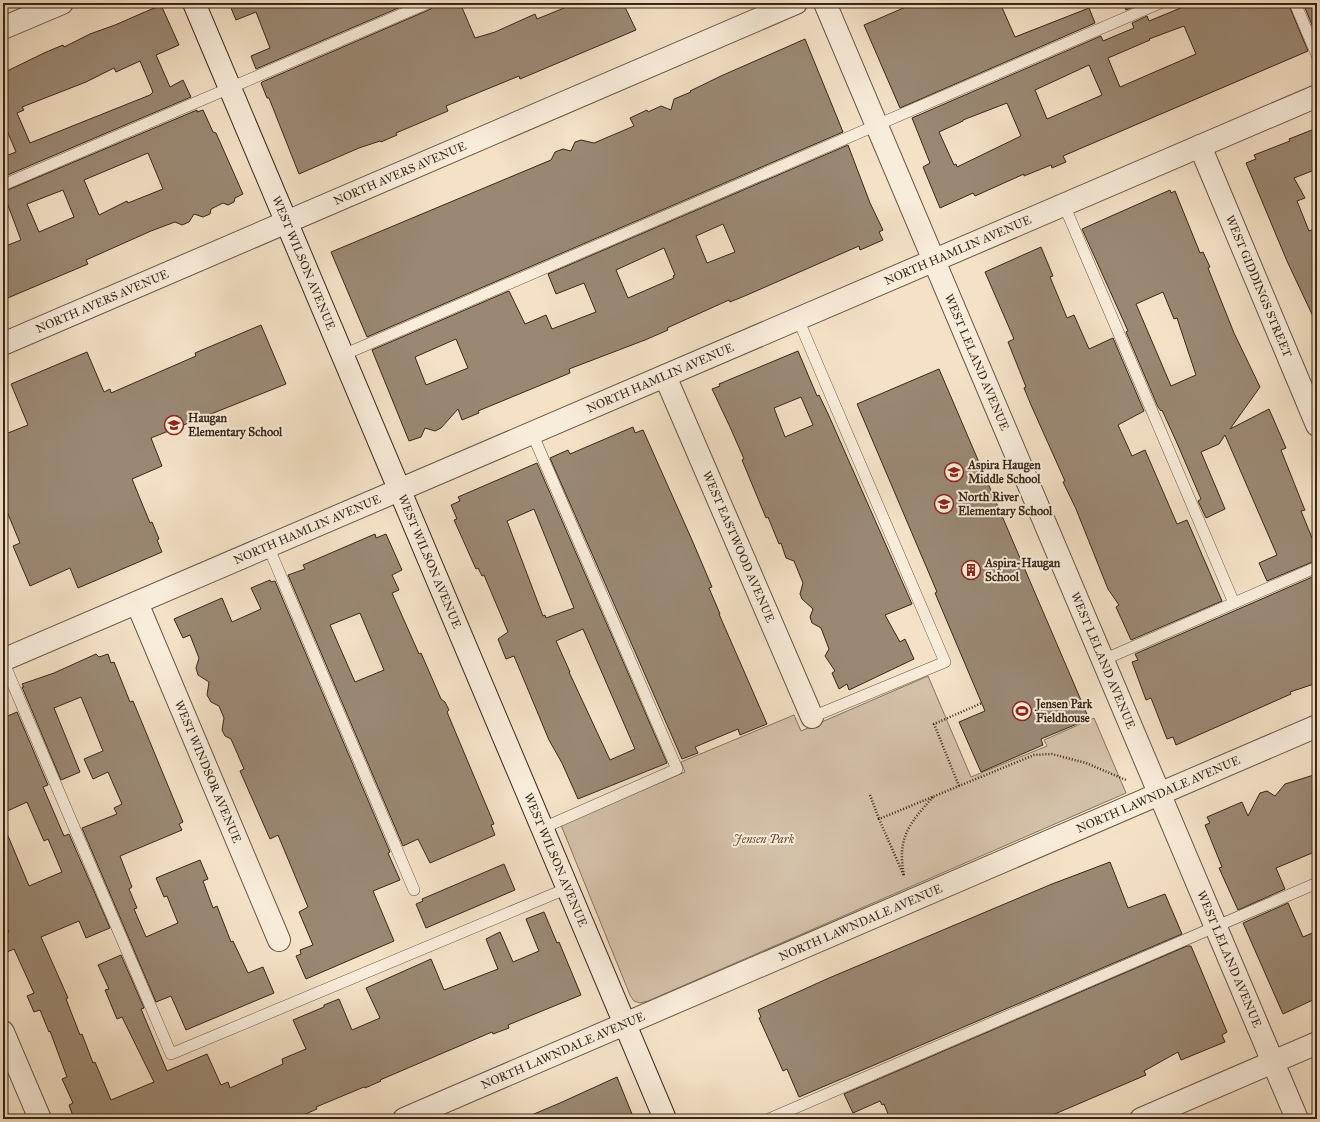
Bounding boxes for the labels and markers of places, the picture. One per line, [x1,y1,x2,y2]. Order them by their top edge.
place label: Haugan Elementary School [188,411,283,440]
school or university icon: Haugan Elementary School [163,414,185,436]
place label: Aspira Haugen Middle School [967,458,1041,486]
school or university icon: Aspira Haugen Middle School [943,461,965,483]
place label: North River Elementary School [958,490,1053,519]
school or university icon: North River Elementary School [933,493,955,515]
place label: Aspira-Haugan School [984,556,1061,584]
building icon: Aspira-Haugan School [960,559,982,581]
place label: Jensen Park Fieldhouse [1034,697,1093,725]
sports icon: Jensen Park Fieldhouse [1011,700,1033,722]

